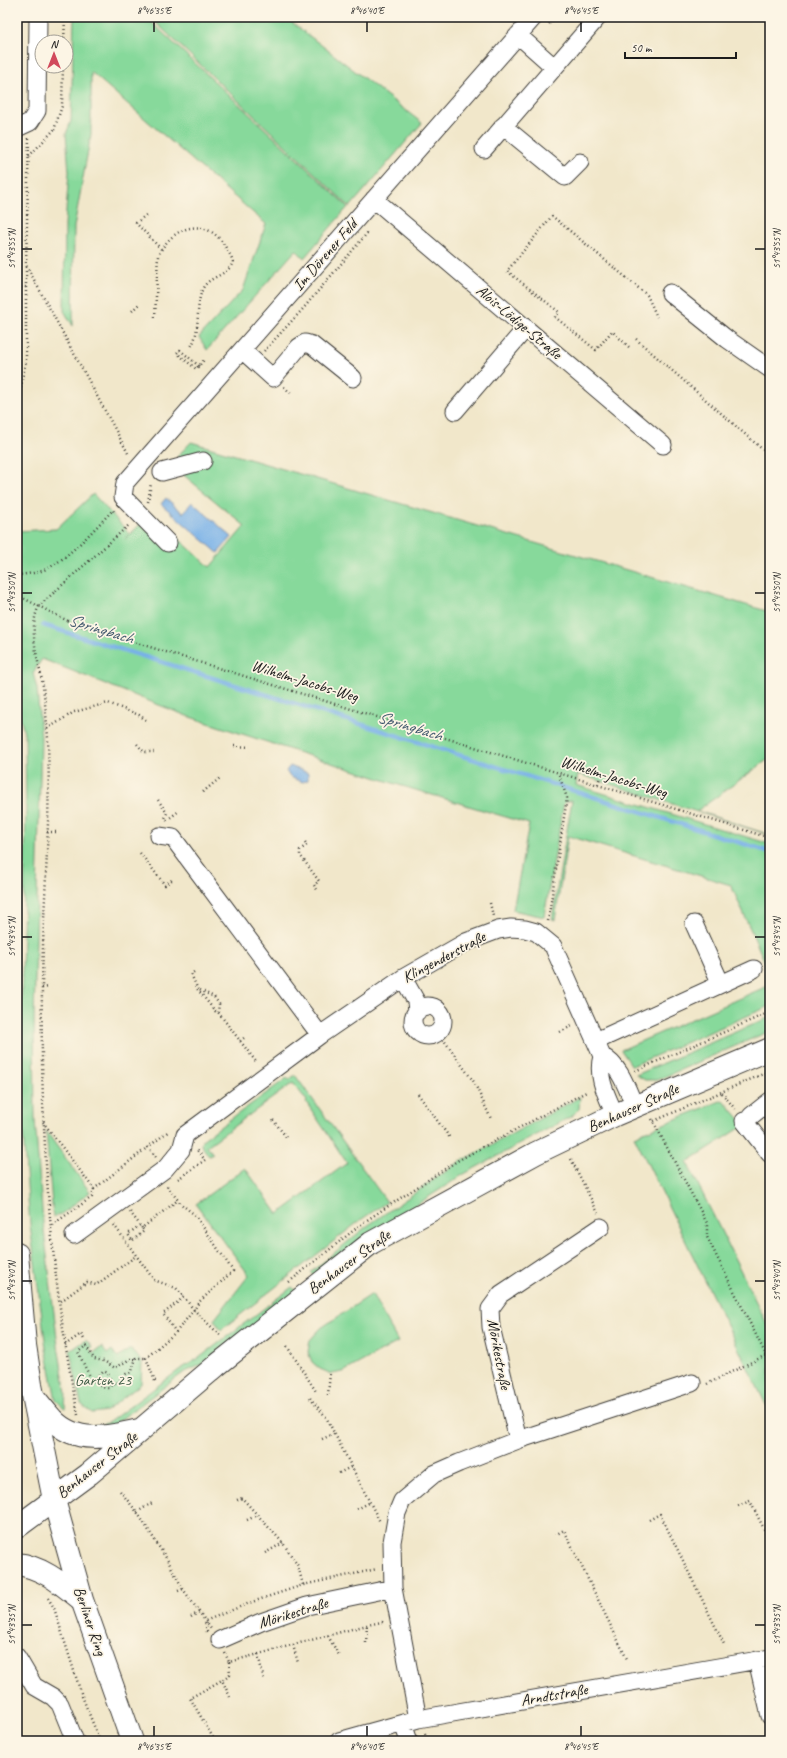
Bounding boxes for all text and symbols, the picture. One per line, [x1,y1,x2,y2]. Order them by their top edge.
text: 8°46'35"E [137,4,173,17]
text: 8°46'40"E [350,4,386,17]
text: 8°46'45"E [564,4,600,17]
north arrow [34,34,74,74]
scale bar [625,34,736,60]
text: N [51,37,60,51]
text: 50 m [631,40,653,56]
street label: Im Dörener Feld [288,213,363,295]
text: 51°43'55"N [5,227,18,269]
text: 51°43'55"N [770,227,783,269]
street label: Alois-Lödige-Straße [472,280,567,365]
text: 51°43'50"N [5,571,18,613]
text: 51°43'50"N [770,571,783,613]
water label: Springbach [66,609,137,649]
street label: Wilhelm-Jacobs-Weg [249,655,362,707]
water label: Springbach [375,706,446,746]
street label: Wilhelm-Jacobs-Weg [558,751,671,803]
text: 51°43'45"N [5,915,18,957]
text: 51°43'45"N [770,915,783,957]
street label: Klingenderstraße [399,926,491,987]
street label: Benhauser Straße [584,1078,683,1137]
street label: Benhauser Straße [304,1224,396,1299]
text: 51°43'40"N [5,1259,18,1301]
text: 51°43'40"N [770,1259,783,1301]
street label: Mörikestraße [482,1317,516,1393]
park label: Garten 23 [75,1370,133,1390]
street label: Benhauser Straße [52,1426,143,1503]
street label: Berliner Ring [69,1584,112,1659]
street label: Mörikestraße [256,1592,332,1633]
text: 51°43'35"N [5,1603,18,1645]
text: 51°43'35"N [770,1603,783,1645]
street label: Arndtstraße [519,1679,591,1711]
text: 8°46'35"E [137,1740,173,1753]
text: 8°46'40"E [350,1740,386,1753]
text: 8°46'45"E [564,1740,600,1753]

